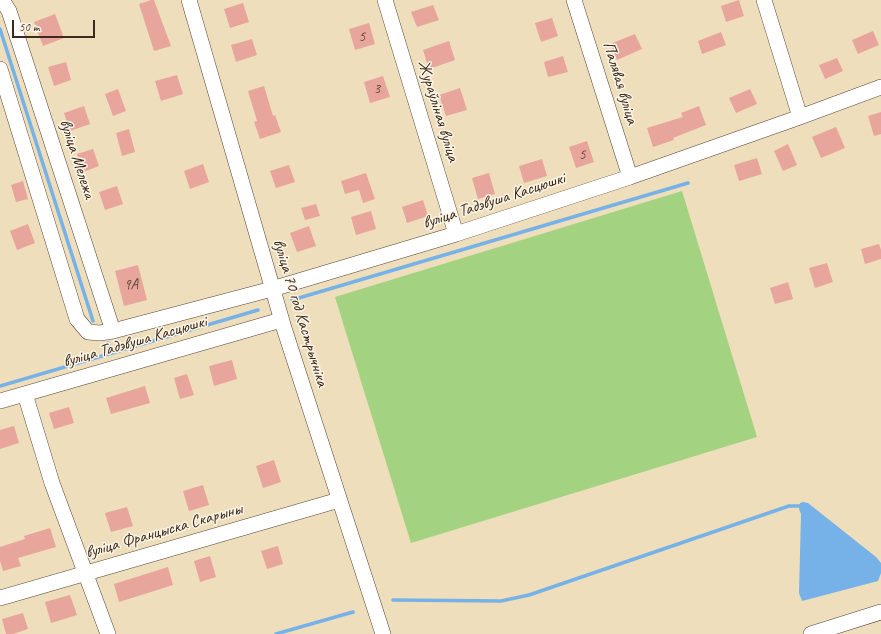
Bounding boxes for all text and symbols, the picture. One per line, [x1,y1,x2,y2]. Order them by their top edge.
scale bar [14,12,97,38]
text: 50 m [19,19,39,35]
house number: 5 [359,28,365,46]
street label: Палявая вуліца [598,39,642,127]
street label: Жураўліная вуліца [413,58,463,164]
house number: 3 [374,80,380,98]
street label: вуліца Мележа [55,117,99,201]
house number: 5 [579,146,585,164]
street label: вуліца Тадэвуша Касцюшкі [420,168,568,234]
street label: вуліца 70 год Кастрычніка [268,237,332,389]
house number: 9А [124,276,138,294]
street label: вуліца Тадэвуша Касцюшкі [61,312,209,372]
street label: вуліца Францыска Скарыны [83,499,245,563]

